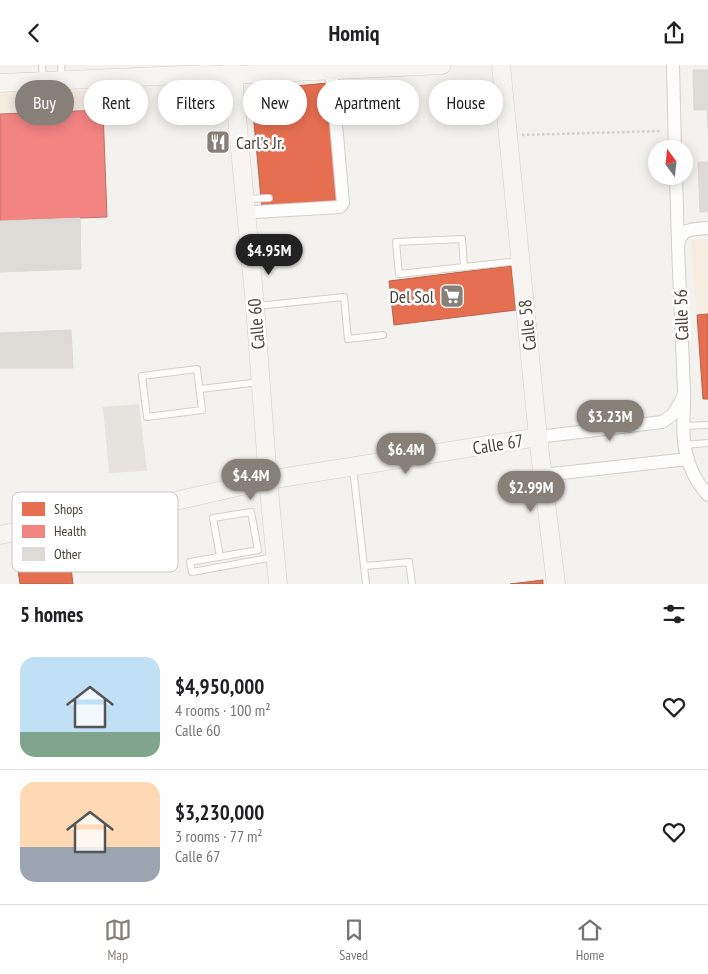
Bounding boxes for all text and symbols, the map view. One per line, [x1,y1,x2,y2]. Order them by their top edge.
icon: back [20,19,48,47]
text: Homiq [329,19,379,47]
icon: share [660,19,688,47]
chip: Buy [15,80,74,125]
chip: Rent [84,80,148,125]
chip: Filters [158,80,233,125]
chip: New [243,80,307,125]
chip: Apartment [317,80,419,125]
chip: House [429,80,503,125]
restaurant icon: Carl's Jr. [205,129,231,155]
place label: Carl's Jr. [236,131,284,154]
north arrow [648,140,692,185]
map controls [648,140,693,185]
pin: $4.95M [228,233,310,276]
text: $4.95M [247,240,291,260]
supermarket icon: Del Sol [439,283,465,309]
place label: Del Sol [389,285,435,308]
street label: Calle 56 [669,289,693,341]
street label: Calle 60 [242,298,270,350]
street label: Calle 58 [513,298,541,352]
pin: $3.23M [569,399,651,442]
text: $3.23M [588,406,632,426]
street label: Calle 67 [471,429,525,459]
pin: $6.4M [371,433,441,475]
text: $6.4M [388,439,424,459]
pin: $4.4M [216,459,286,501]
text: $4.4M [233,465,269,485]
pin: $2.99M [490,471,572,513]
text: $2.99M [509,477,553,497]
legend [12,492,178,572]
text: Shops [54,500,83,518]
text: Health [54,522,86,540]
text: Other [54,545,81,563]
icon: filters [660,600,688,628]
text: 5 homes [20,601,83,628]
text: $4,950,000 [175,673,264,700]
icon: home [60,677,120,737]
icon: heart [660,693,688,721]
text: 4 rooms · 100 m² [175,700,271,720]
text: Calle 60 [175,720,220,740]
text: $3,230,000 [175,799,264,826]
icon: home [60,802,120,862]
icon: heart [660,818,688,846]
text: 3 rooms · 77 m² [175,826,263,846]
text: Calle 67 [175,846,220,866]
tab: Map [104,916,132,964]
tab: Saved [339,916,368,964]
tab: Home [576,916,604,964]

